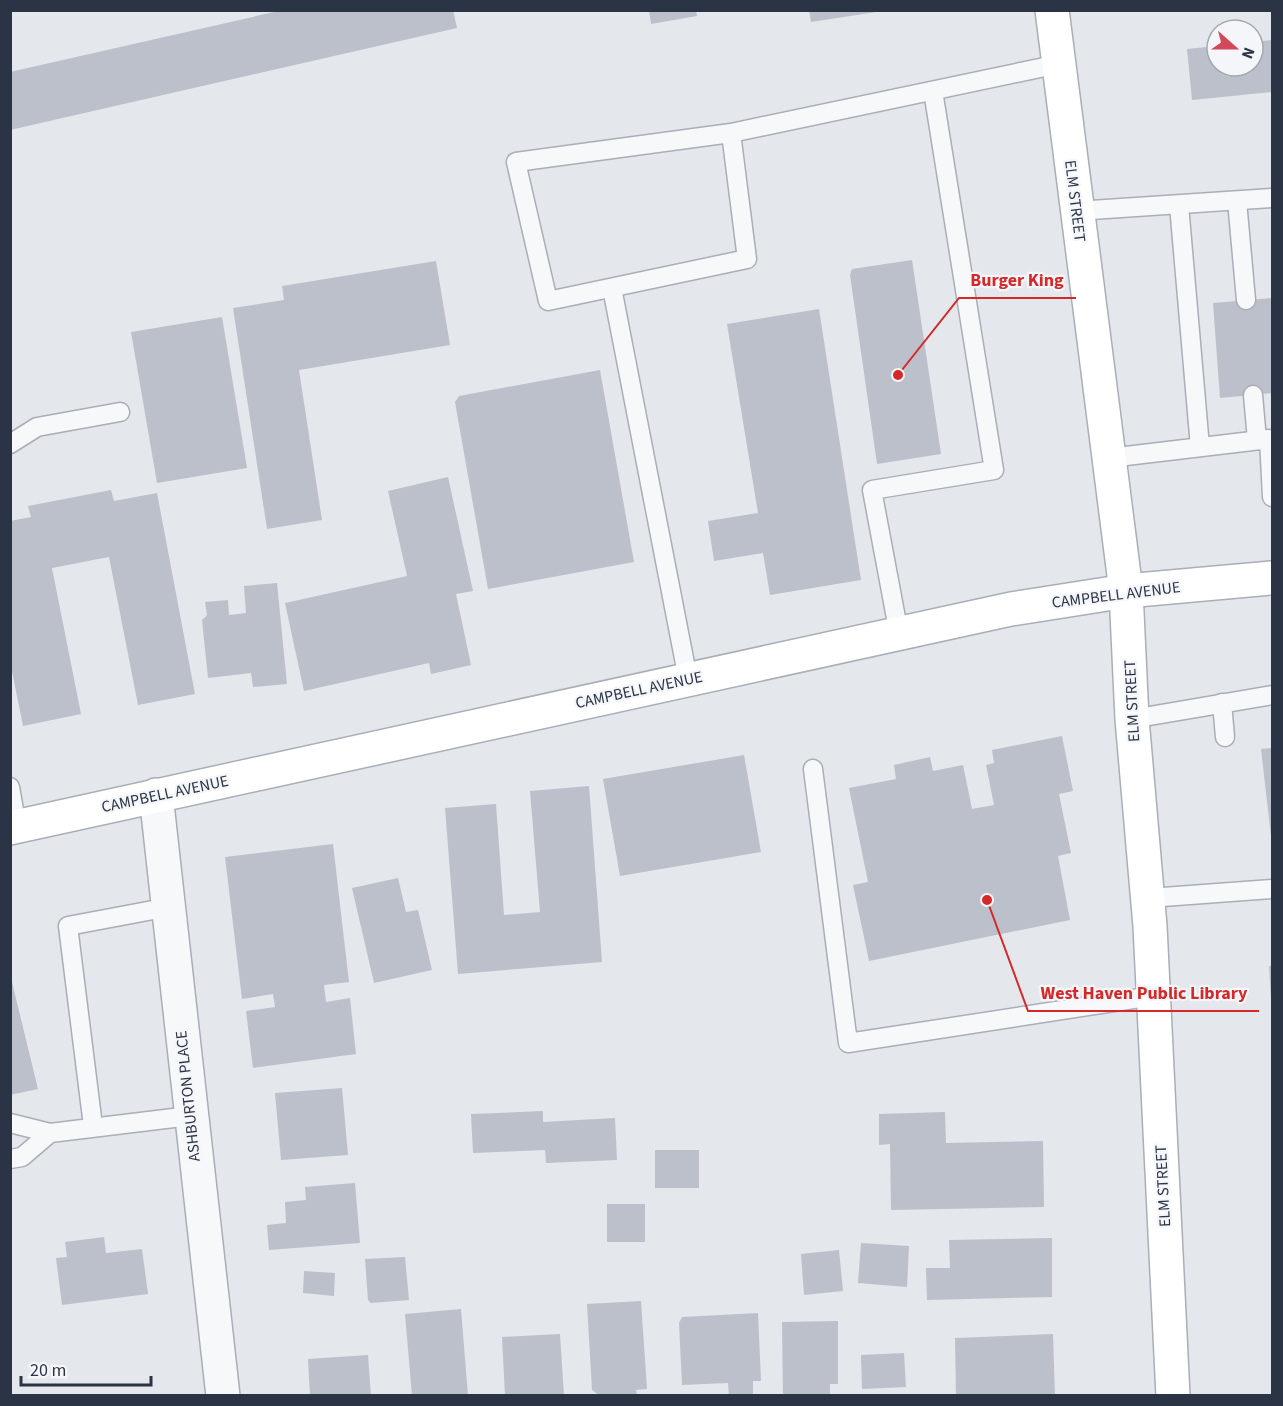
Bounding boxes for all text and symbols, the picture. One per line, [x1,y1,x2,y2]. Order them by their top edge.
north arrow [1205,18,1265,78]
text: N [1236,44,1260,62]
street label: ELM STREET [1059,159,1091,244]
callout: Burger King [959,262,1076,298]
text: Burger King [970,268,1064,293]
street label: CAMPBELL AVENUE [1050,576,1182,614]
street label: ELM STREET [1119,659,1145,743]
street label: CAMPBELL AVENUE [573,666,705,714]
street label: CAMPBELL AVENUE [99,770,231,818]
callout: West Haven Public Library [1028,975,1259,1011]
text: West Haven Public Library [1041,981,1248,1006]
street label: ASHBURTON PLACE [170,1029,206,1163]
street label: ELM STREET [1150,1144,1176,1228]
scale bar [21,1349,152,1387]
text: 20 m [30,1358,66,1383]

